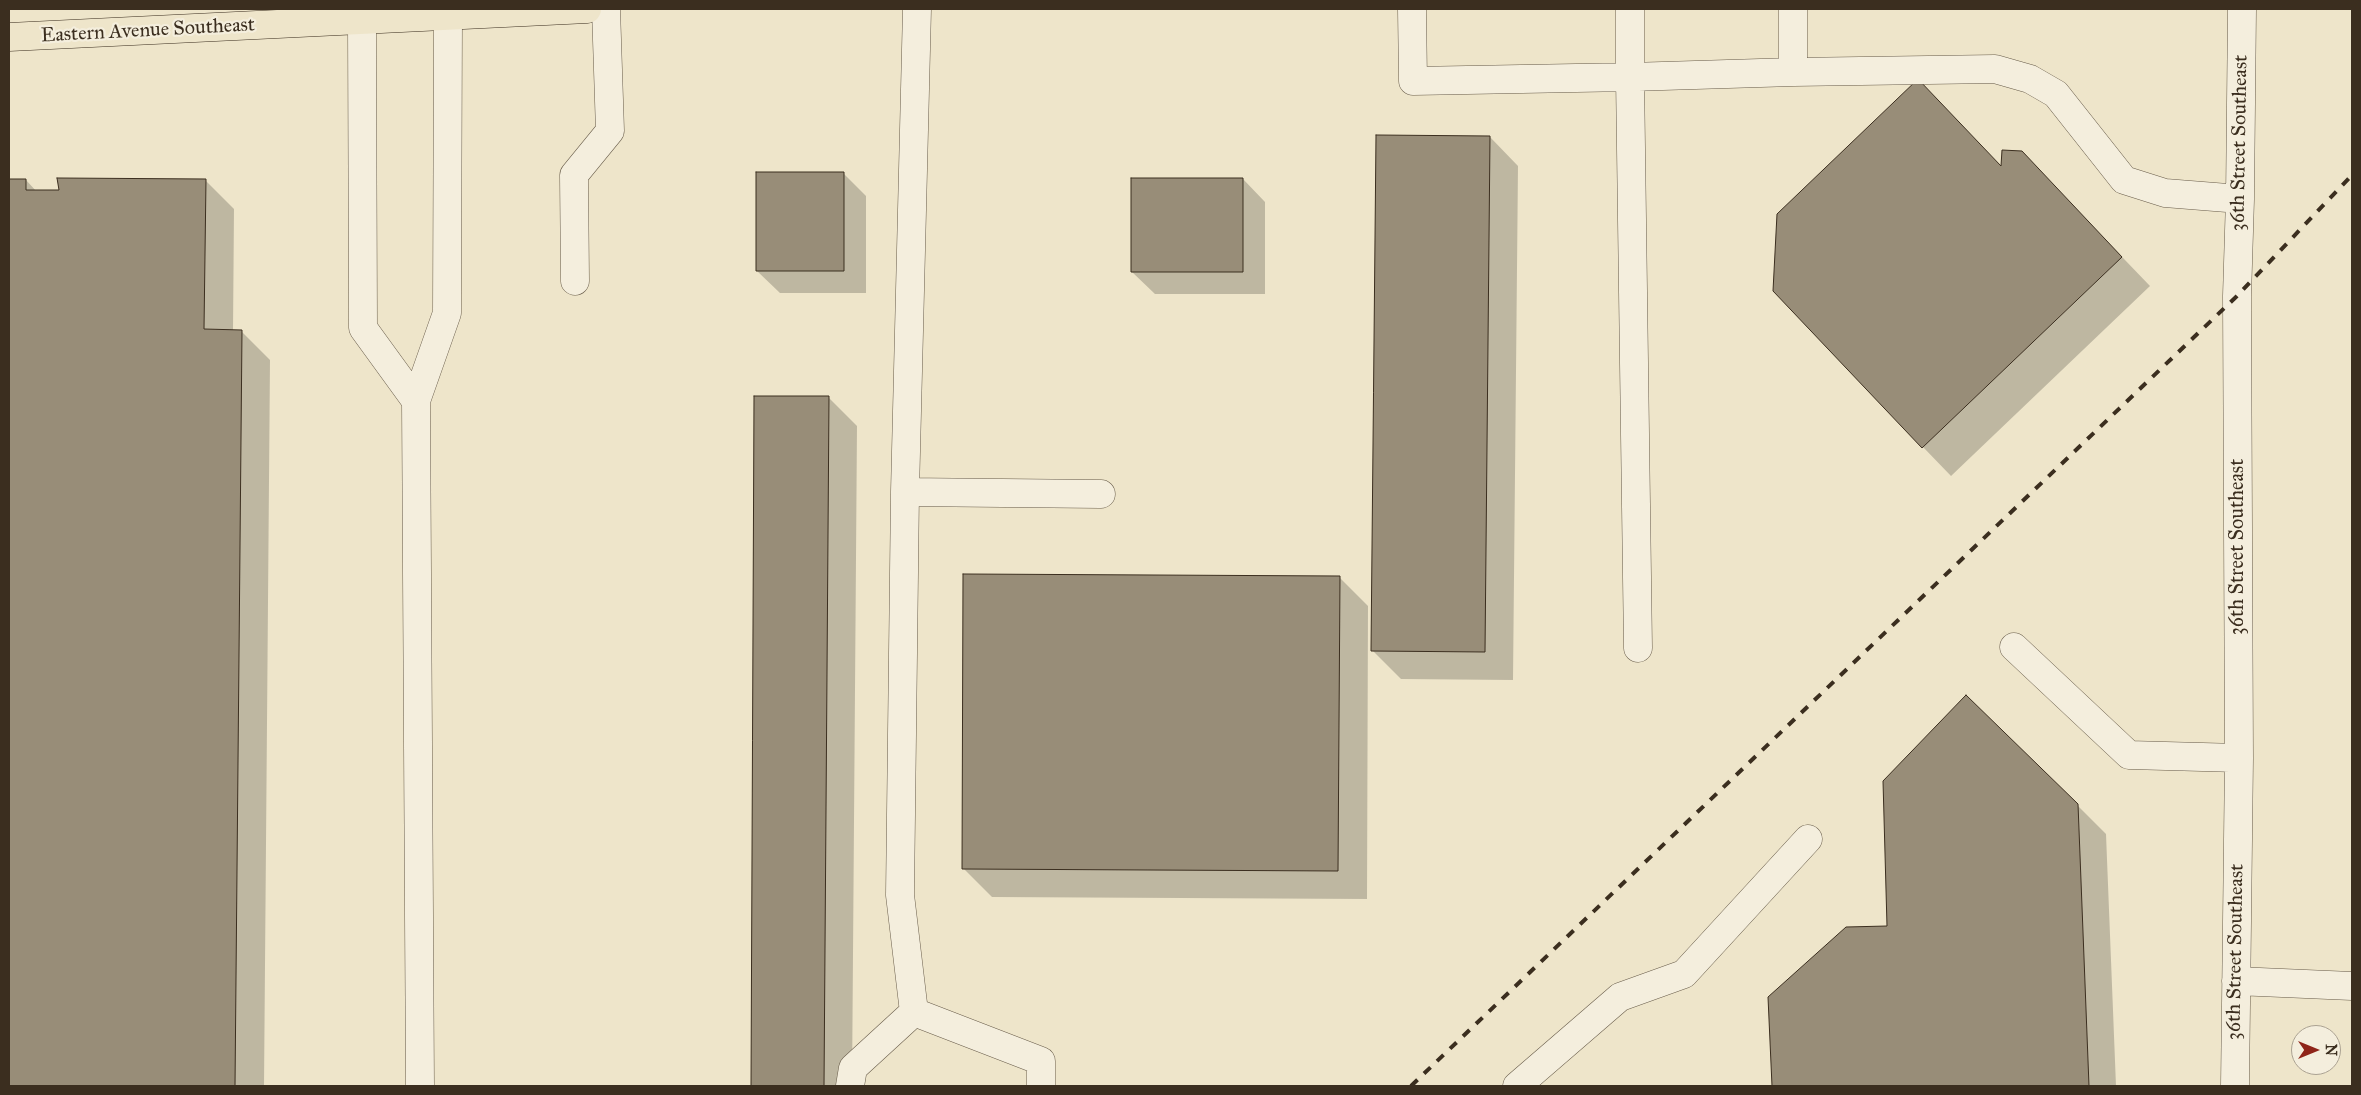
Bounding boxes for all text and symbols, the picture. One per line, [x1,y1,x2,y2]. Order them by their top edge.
street label: Eastern Avenue Southeast [40,13,256,49]
street label: 36th Street Southeast [2226,55,2254,231]
street label: 36th Street Southeast [2226,459,2250,635]
street label: 36th Street Southeast [2222,864,2250,1040]
north arrow [2291,1025,2341,1075]
text: N [2322,1044,2339,1056]

